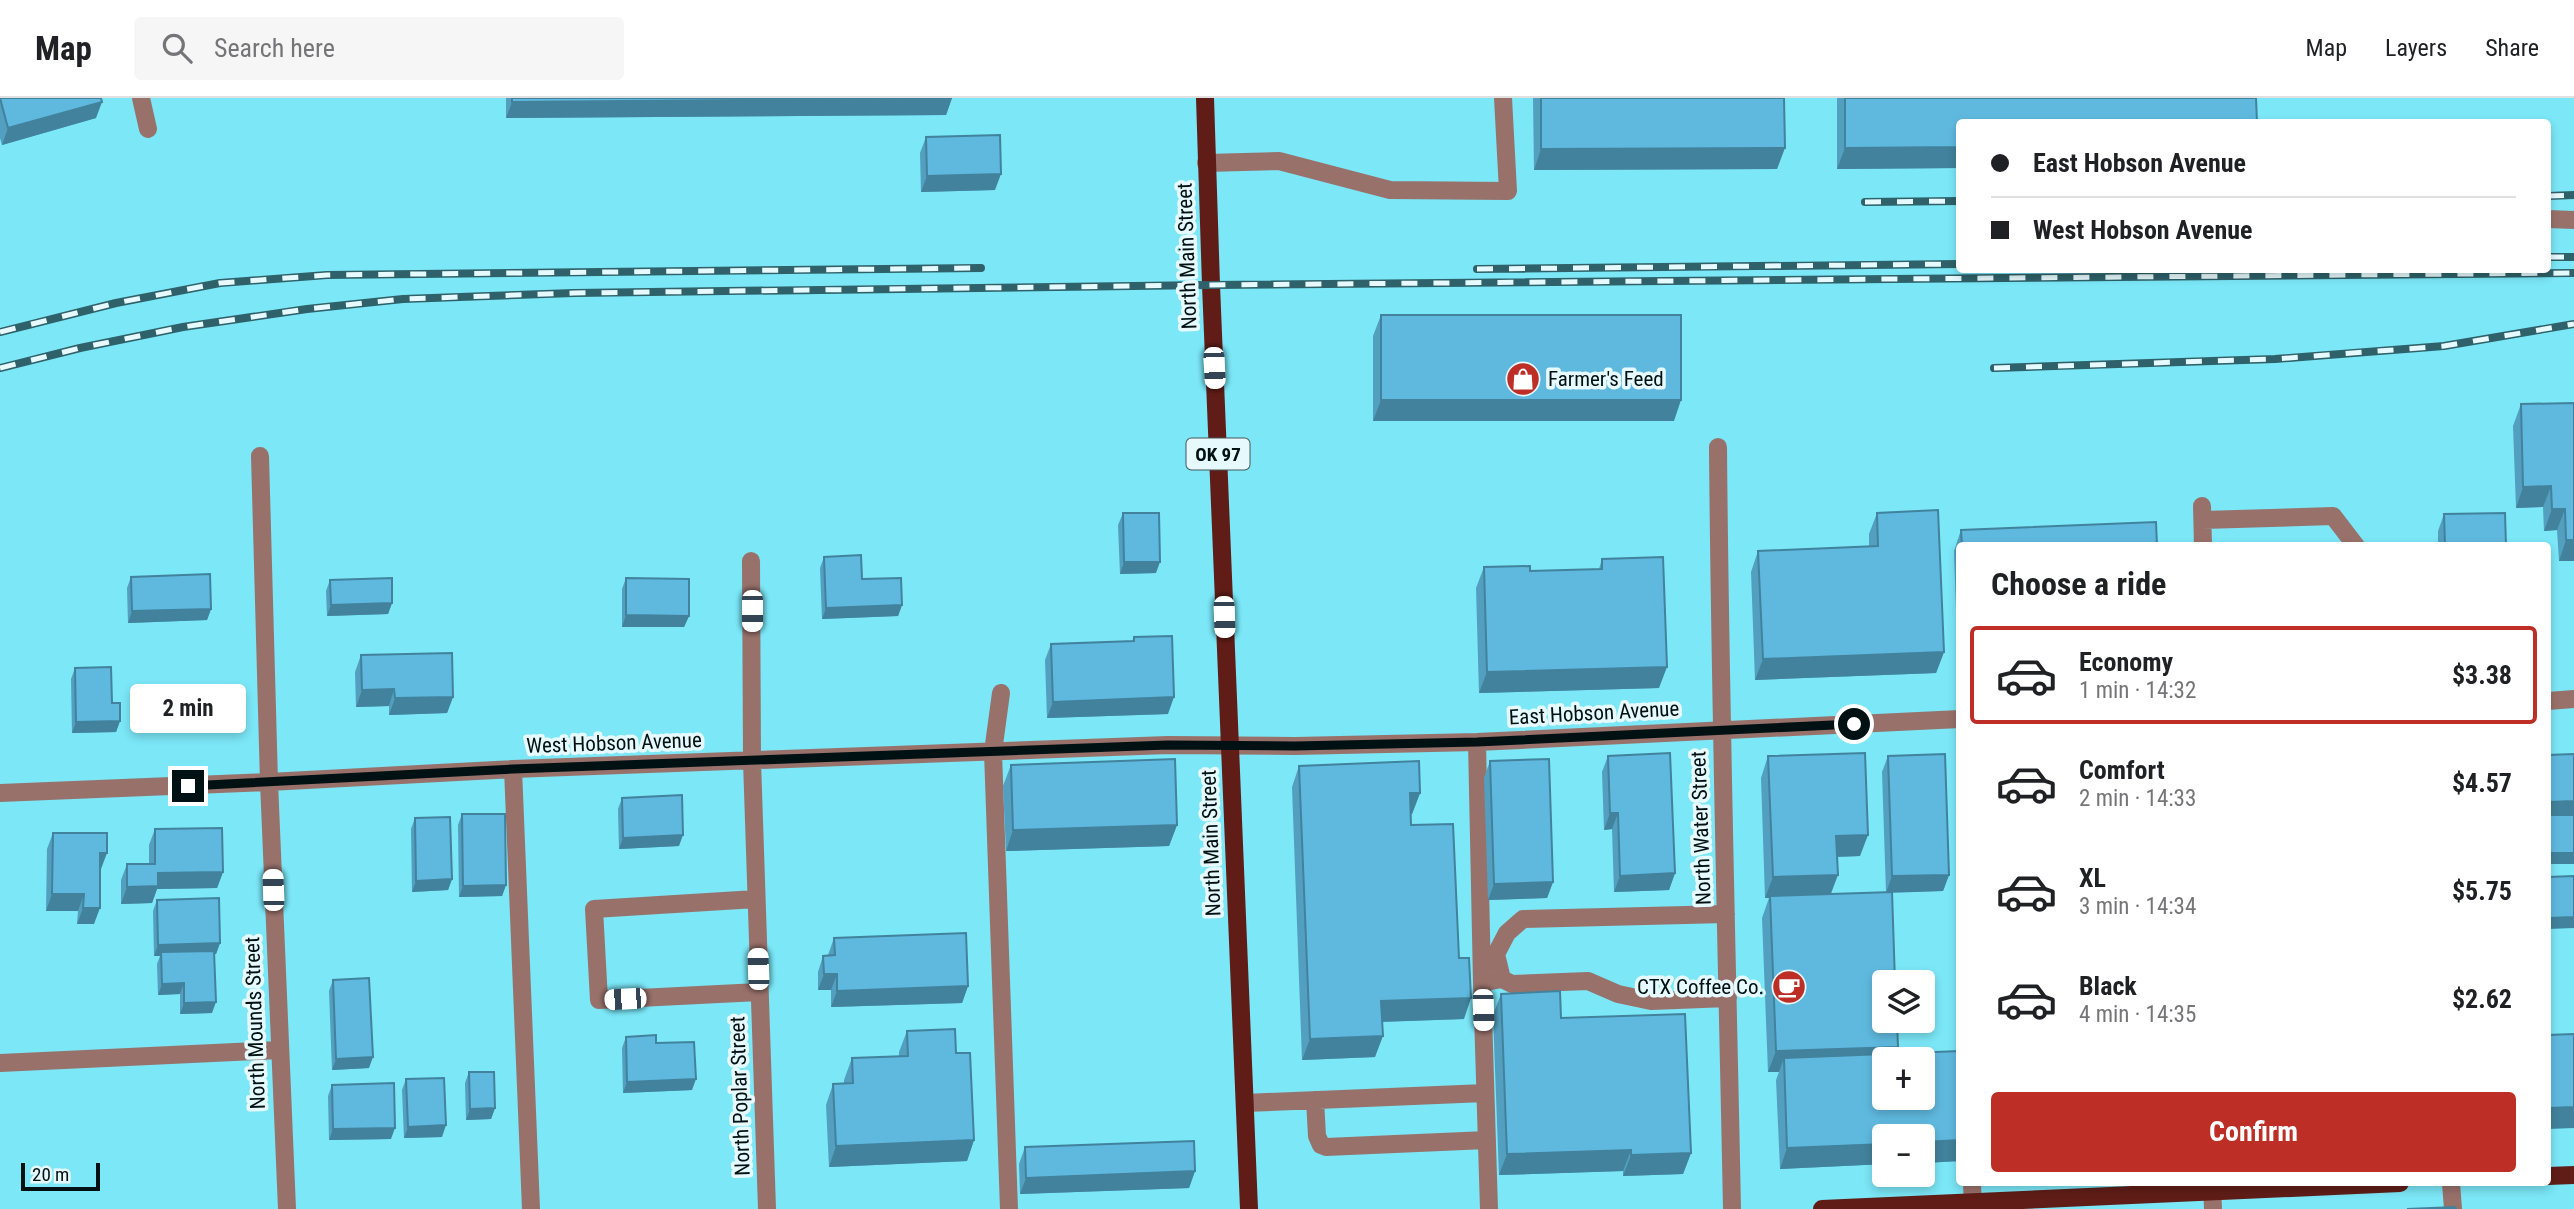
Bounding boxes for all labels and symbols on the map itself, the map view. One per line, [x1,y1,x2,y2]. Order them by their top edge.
street label: North Main Street [1172,182,1202,330]
car [1203,346,1226,390]
shop icon: Farmer's Feed [1504,360,1542,398]
place label: Farmer's Feed [1548,367,1664,391]
road number: OK 97 [1186,438,1250,470]
car [742,590,763,632]
car [1213,596,1236,638]
callout: 2 min [130,684,246,734]
street label: East Hobson Avenue [1508,697,1680,729]
route start [1838,708,1870,740]
street label: West Hobson Avenue [526,728,702,758]
street label: North Water Street [1686,751,1716,905]
street label: North Main Street [1196,769,1226,917]
route end [172,770,204,802]
car [262,869,285,911]
street label: North Mounds Street [240,936,270,1110]
car [747,948,770,990]
cafe icon: CTX Coffee Co. [1770,968,1808,1006]
place label: CTX Coffee Co. [1637,975,1764,999]
car [604,987,647,1011]
car [1472,989,1495,1031]
street label: North Poplar Street [725,1016,755,1176]
scale bar [21,1160,100,1192]

